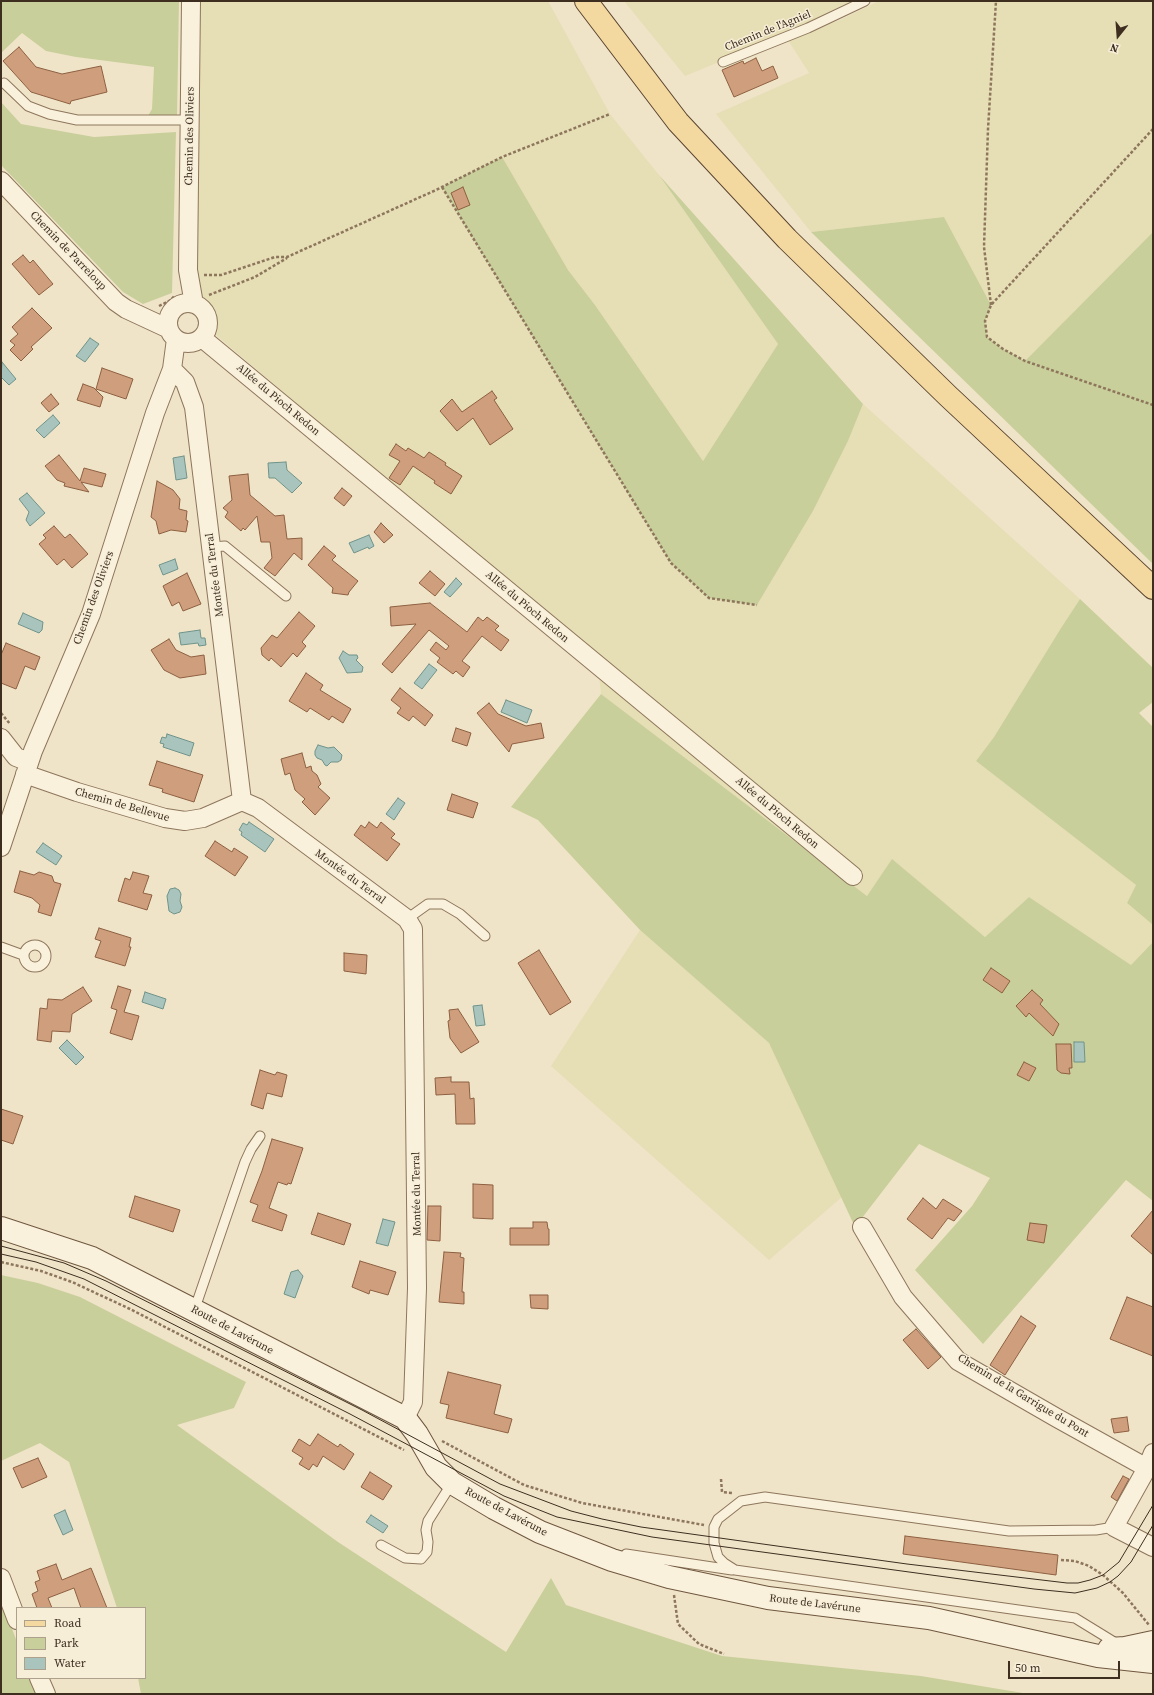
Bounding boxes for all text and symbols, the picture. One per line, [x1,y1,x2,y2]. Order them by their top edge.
street label: Chemin de l'Agniel [723,8,813,54]
north arrow [1098,16,1138,56]
text: N [1108,40,1120,56]
street label: Chemin des Oliviers [183,87,197,185]
street label: Chemin de Parreloup [27,209,109,293]
street label: Allée du Pioch Redon [234,361,322,439]
street label: Montée du Terral [203,532,227,618]
street label: Chemin des Oliviers [71,549,117,647]
street label: Allée du Pioch Redon [483,568,571,646]
street label: Allée du Pioch Redon [733,774,821,852]
street label: Chemin de Bellevue [73,785,171,825]
street label: Montée du Terral [312,847,388,907]
street label: Montée du Terral [410,1152,424,1236]
street label: Route de Lavérune [188,1303,276,1357]
street label: Chemin de la Garrigue du Pont [955,1352,1091,1440]
street label: Route de Lavérune [462,1485,550,1539]
street label: Route de Lavérune [769,1592,861,1616]
legend [16,1607,146,1679]
text: Road [54,1615,81,1631]
text: Park [54,1635,79,1651]
scale bar [1010,1653,1122,1679]
text: Water [54,1655,86,1671]
text: 50 m [1015,1660,1041,1676]

